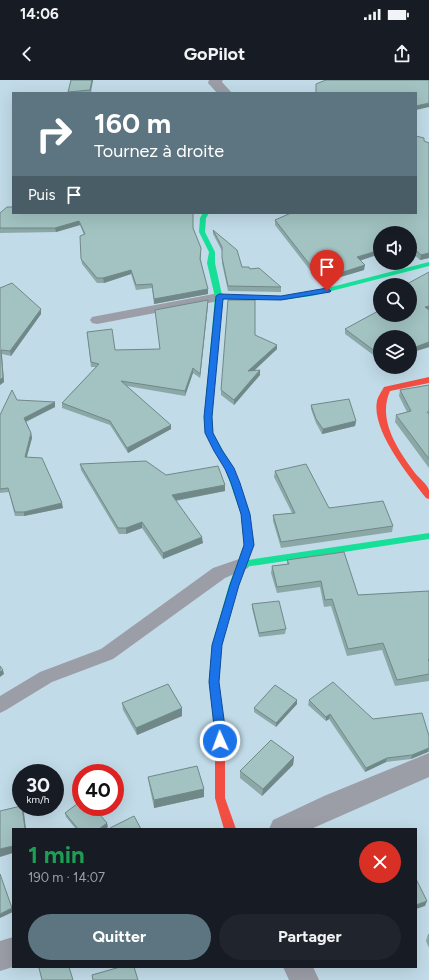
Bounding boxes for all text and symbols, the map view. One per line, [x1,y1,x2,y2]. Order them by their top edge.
text: 14:06 [20,5,59,23]
icon: back [16,43,38,65]
text: GoPilot [184,43,245,65]
icon: share [391,43,413,65]
text: 160 m [94,106,171,140]
icon: right [28,108,80,160]
text: Tournez à droite [94,140,224,162]
icon: arrive [63,184,85,206]
text: Puis [28,186,55,204]
map controls [373,226,417,374]
button: sound [373,226,417,270]
pin [310,250,344,291]
icon: arrive [316,256,338,278]
button: search [373,278,417,322]
button: layers [373,330,417,374]
position arrow [199,720,241,762]
speed limit sign: 40 [72,764,124,816]
text: 30 [26,773,50,797]
text: km/h [27,793,49,806]
text: 1 min [28,840,85,869]
button: close [359,841,401,883]
text: 190 m · 14:07 [28,870,105,885]
button: Quitter [28,914,211,960]
button: Partager [219,914,401,960]

